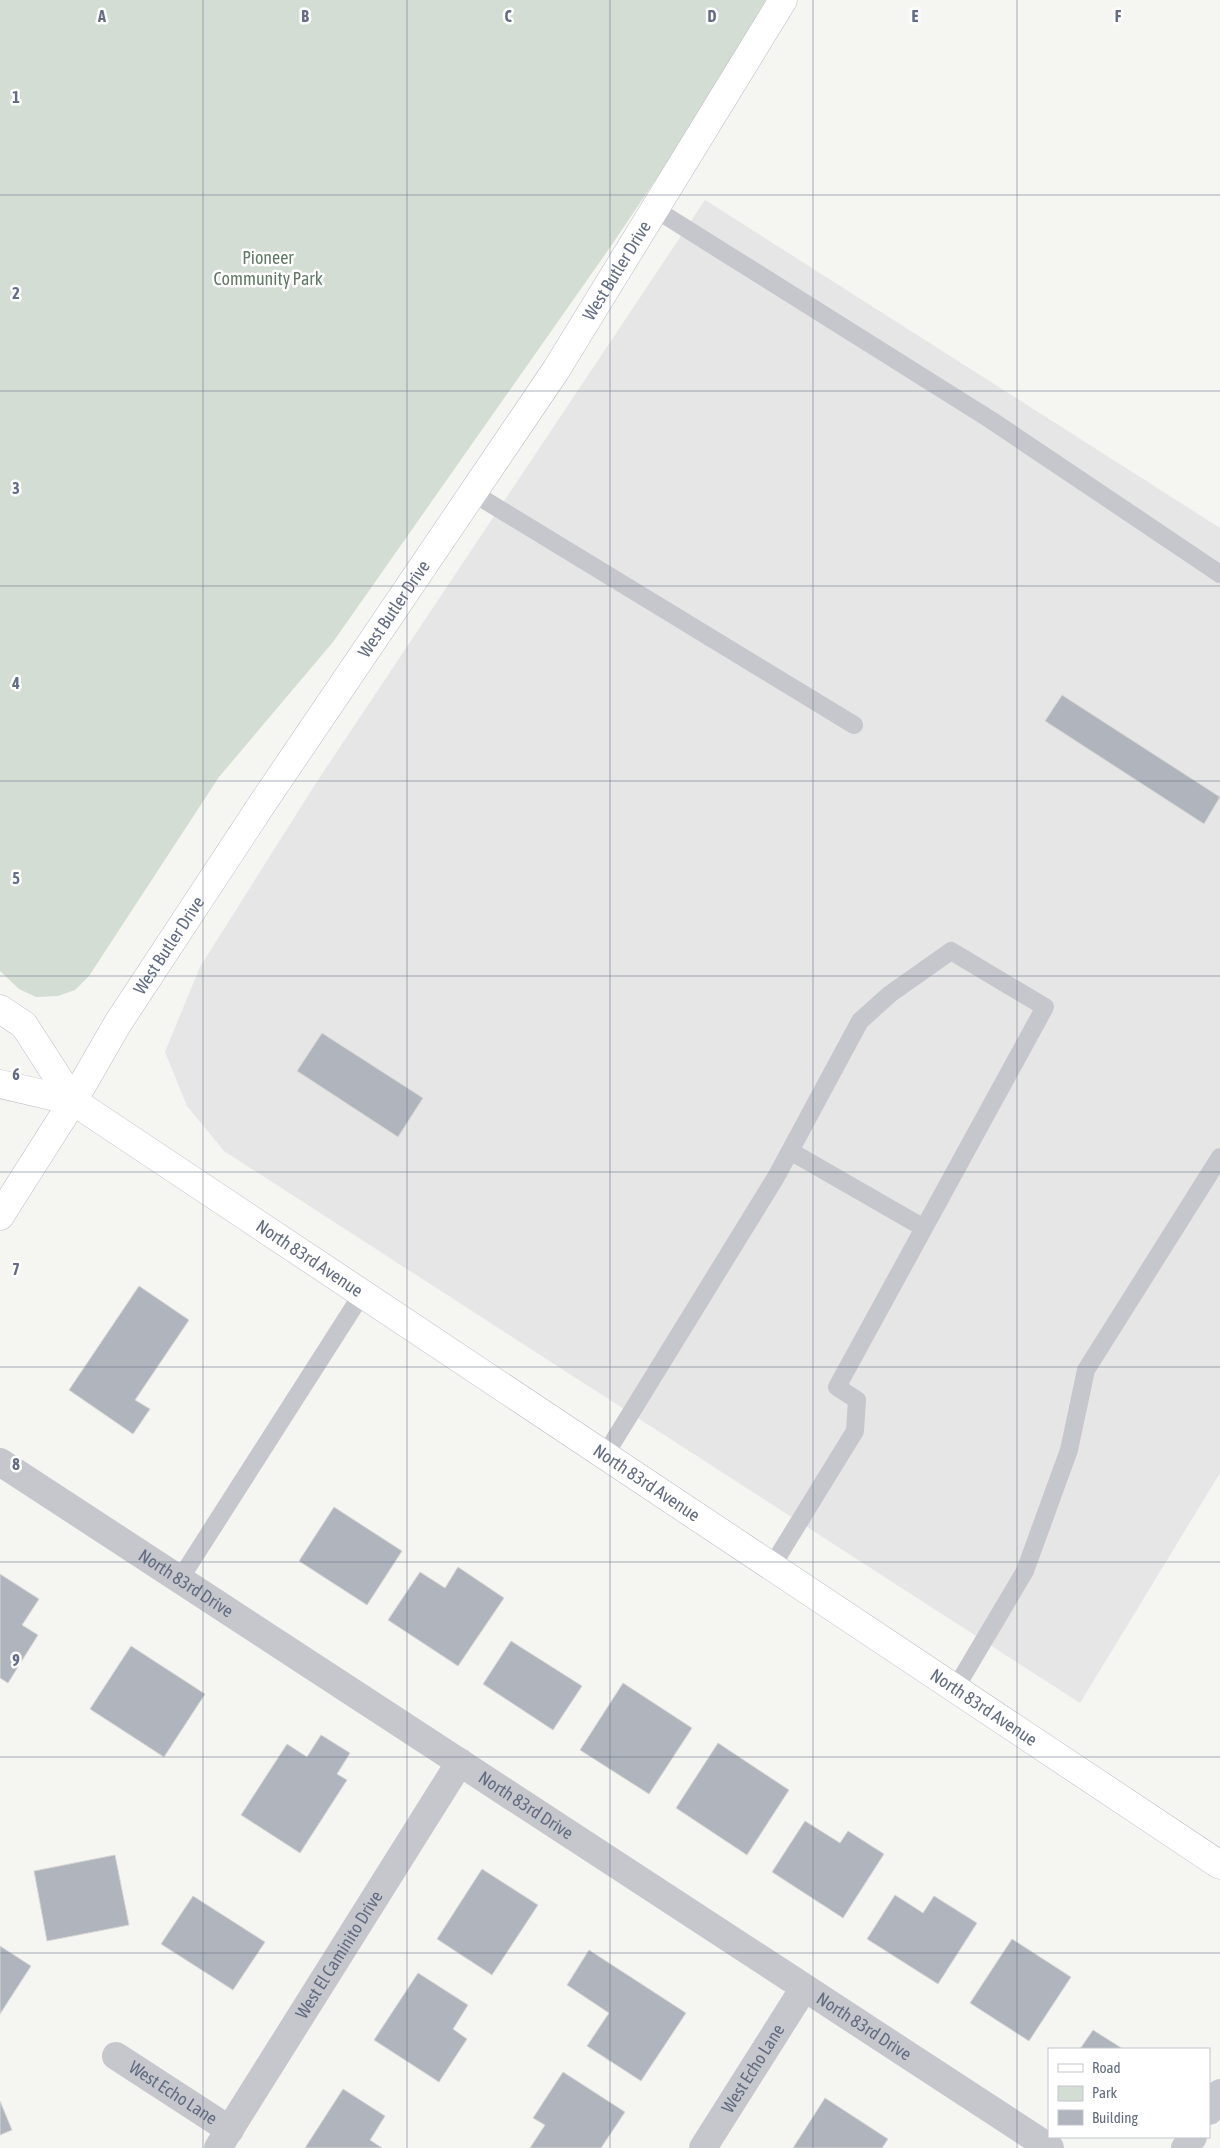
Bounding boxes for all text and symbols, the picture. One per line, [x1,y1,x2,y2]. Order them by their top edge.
text: A [97,7,106,25]
text: B [301,7,309,25]
text: C [504,7,512,25]
text: D [708,7,717,25]
text: E [912,7,919,25]
text: F [1115,7,1122,25]
text: 1 [12,88,20,106]
street label: West Butler Drive [578,217,655,324]
park label: Pioneer Community Park [213,247,323,289]
text: 2 [12,284,20,302]
text: 3 [12,479,20,497]
street label: West Butler Drive [353,556,434,661]
text: 4 [11,674,20,692]
text: 5 [12,869,20,887]
street label: West Butler Drive [129,892,208,998]
text: 6 [12,1065,20,1083]
street label: North 83rd Avenue [252,1215,367,1301]
text: 7 [12,1260,20,1278]
street label: North 83rd Avenue [589,1440,704,1526]
text: 8 [12,1455,20,1473]
street label: North 83rd Drive [135,1544,237,1622]
text: 9 [12,1651,20,1669]
street label: North 83rd Avenue [926,1664,1041,1750]
street label: North 83rd Drive [475,1767,577,1844]
street label: West El Caminito Drive [291,1887,387,2022]
street label: North 83rd Drive [813,1987,916,2065]
street label: West Echo Lane [717,2020,789,2117]
legend [1048,2048,1210,2138]
street label: West Echo Lane [125,2056,221,2129]
text: Road [1092,2059,1121,2076]
text: Park [1092,2084,1117,2101]
text: Building [1092,2109,1138,2126]

